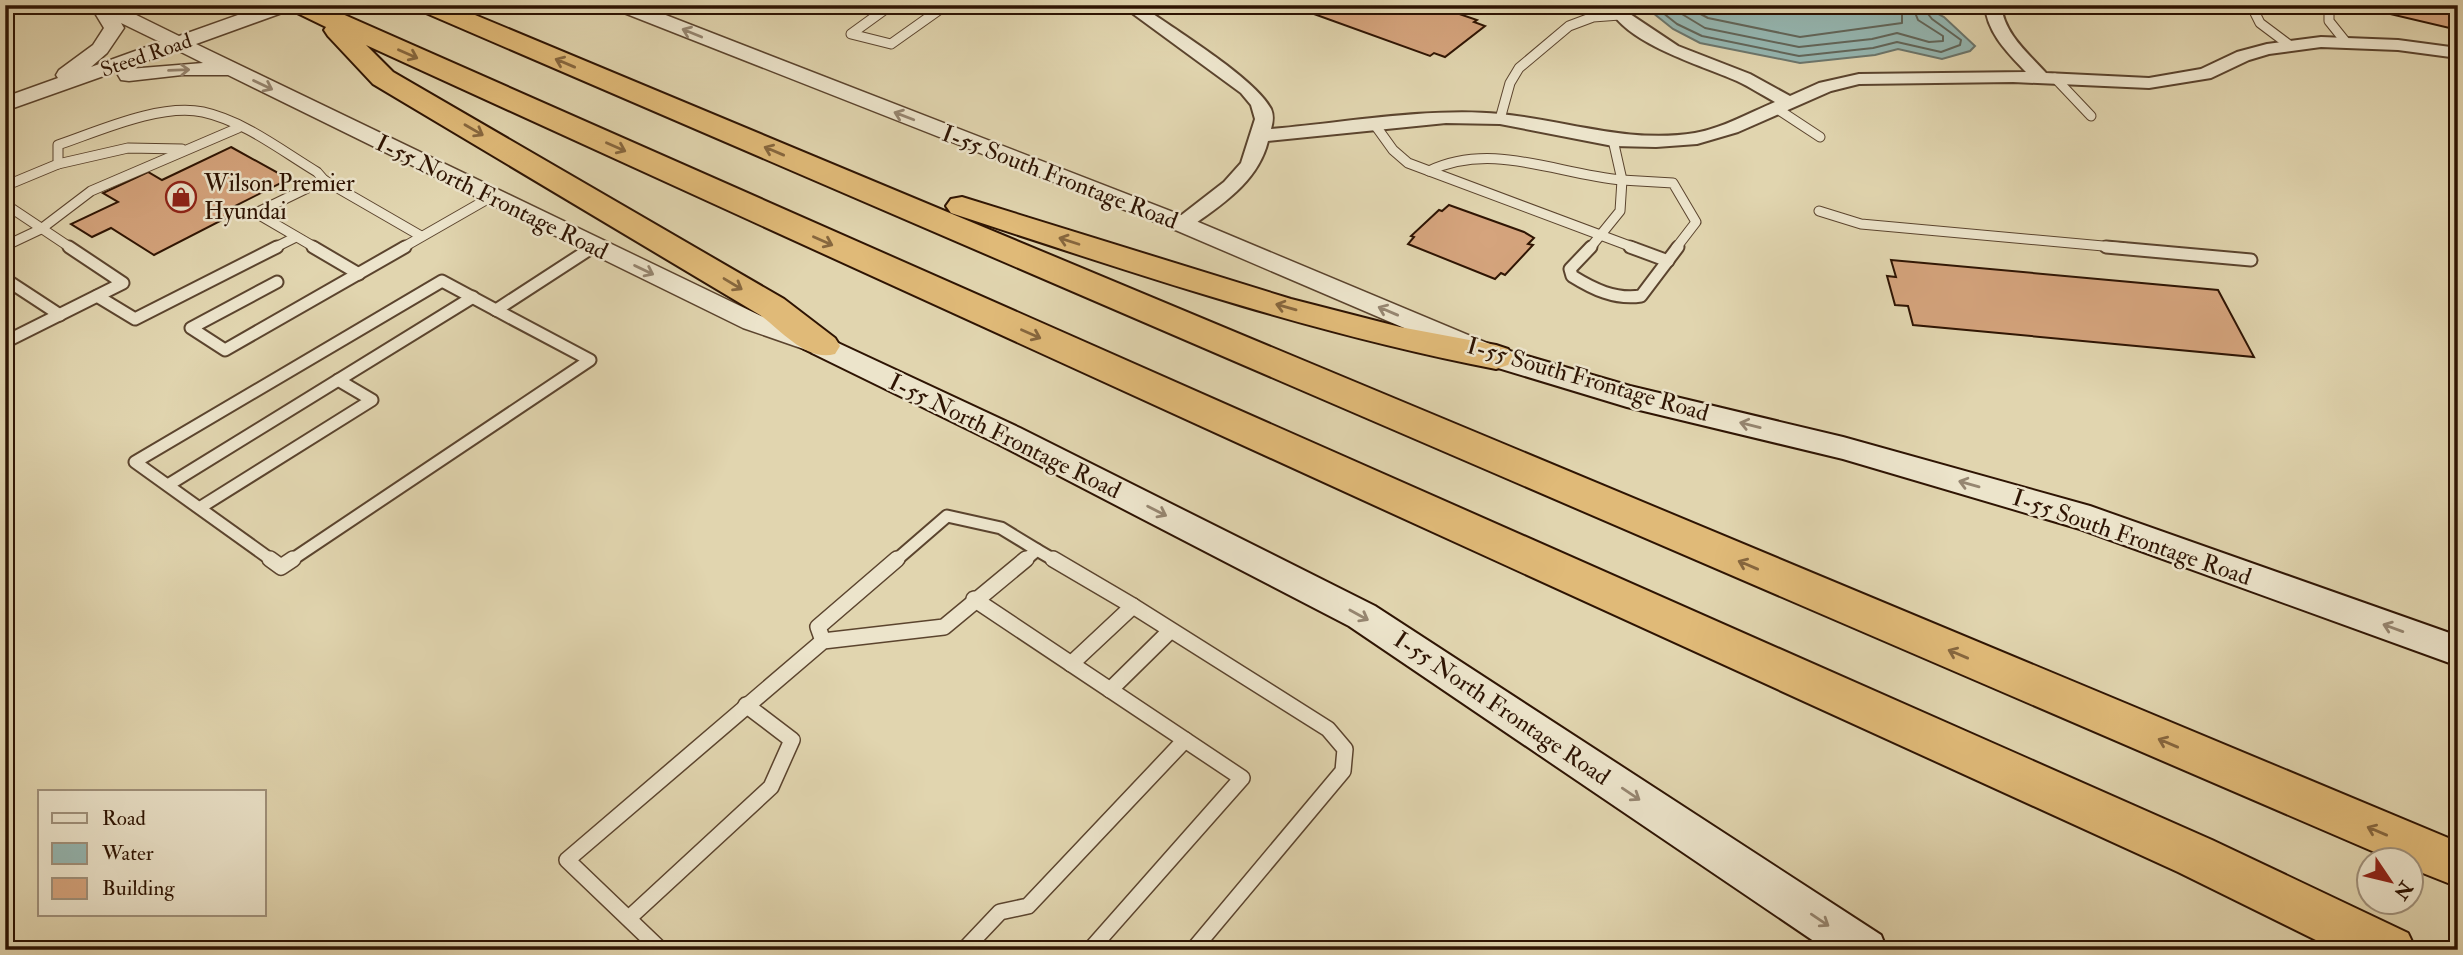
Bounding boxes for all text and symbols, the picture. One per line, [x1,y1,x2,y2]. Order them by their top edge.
one-way arrow [682,26,703,39]
street label: Steed Road [97,27,196,84]
one-way arrow [397,48,419,61]
one-way arrow [554,56,576,69]
one-way arrow [168,63,191,76]
one-way arrow [252,79,273,93]
one-way arrow [893,109,915,122]
street label: I-55 South Frontage Road [937,118,1182,237]
one-way arrow [464,123,484,137]
street label: I-55 North Frontage Road [371,128,613,267]
one-way arrow [605,141,626,154]
one-way arrow [764,144,786,157]
place label: Wilson Premier Hyundai [203,168,355,227]
shop icon: Wilson Premier Hyundai [164,180,198,214]
one-way arrow [1058,234,1080,247]
one-way arrow [812,235,833,248]
one-way arrow [633,264,654,277]
one-way arrow [722,277,742,291]
one-way arrow [1275,300,1297,313]
one-way arrow [1377,304,1399,317]
one-way arrow [1020,328,1041,341]
street label: I-55 South Frontage Road [1463,330,1713,429]
street label: I-55 North Frontage Road [884,367,1126,506]
one-way arrow [1739,418,1762,432]
one-way arrow [1959,477,1981,490]
street label: I-55 South Frontage Road [2008,482,2255,593]
one-way arrow [1146,505,1167,519]
one-way arrow [1738,558,1760,571]
one-way arrow [1349,608,1369,622]
one-way arrow [2383,621,2405,633]
street label: I-55 North Frontage Road [1387,624,1616,793]
one-way arrow [1948,647,1969,660]
one-way arrow [2157,735,2179,748]
one-way arrow [1621,787,1640,802]
legend [38,790,266,916]
text: Road [102,805,147,832]
one-way arrow [2367,824,2388,837]
text: Water [101,840,154,867]
north arrow [2354,846,2424,916]
text: Building [102,875,175,902]
text: N [2388,876,2418,905]
one-way arrow [1810,914,1830,928]

